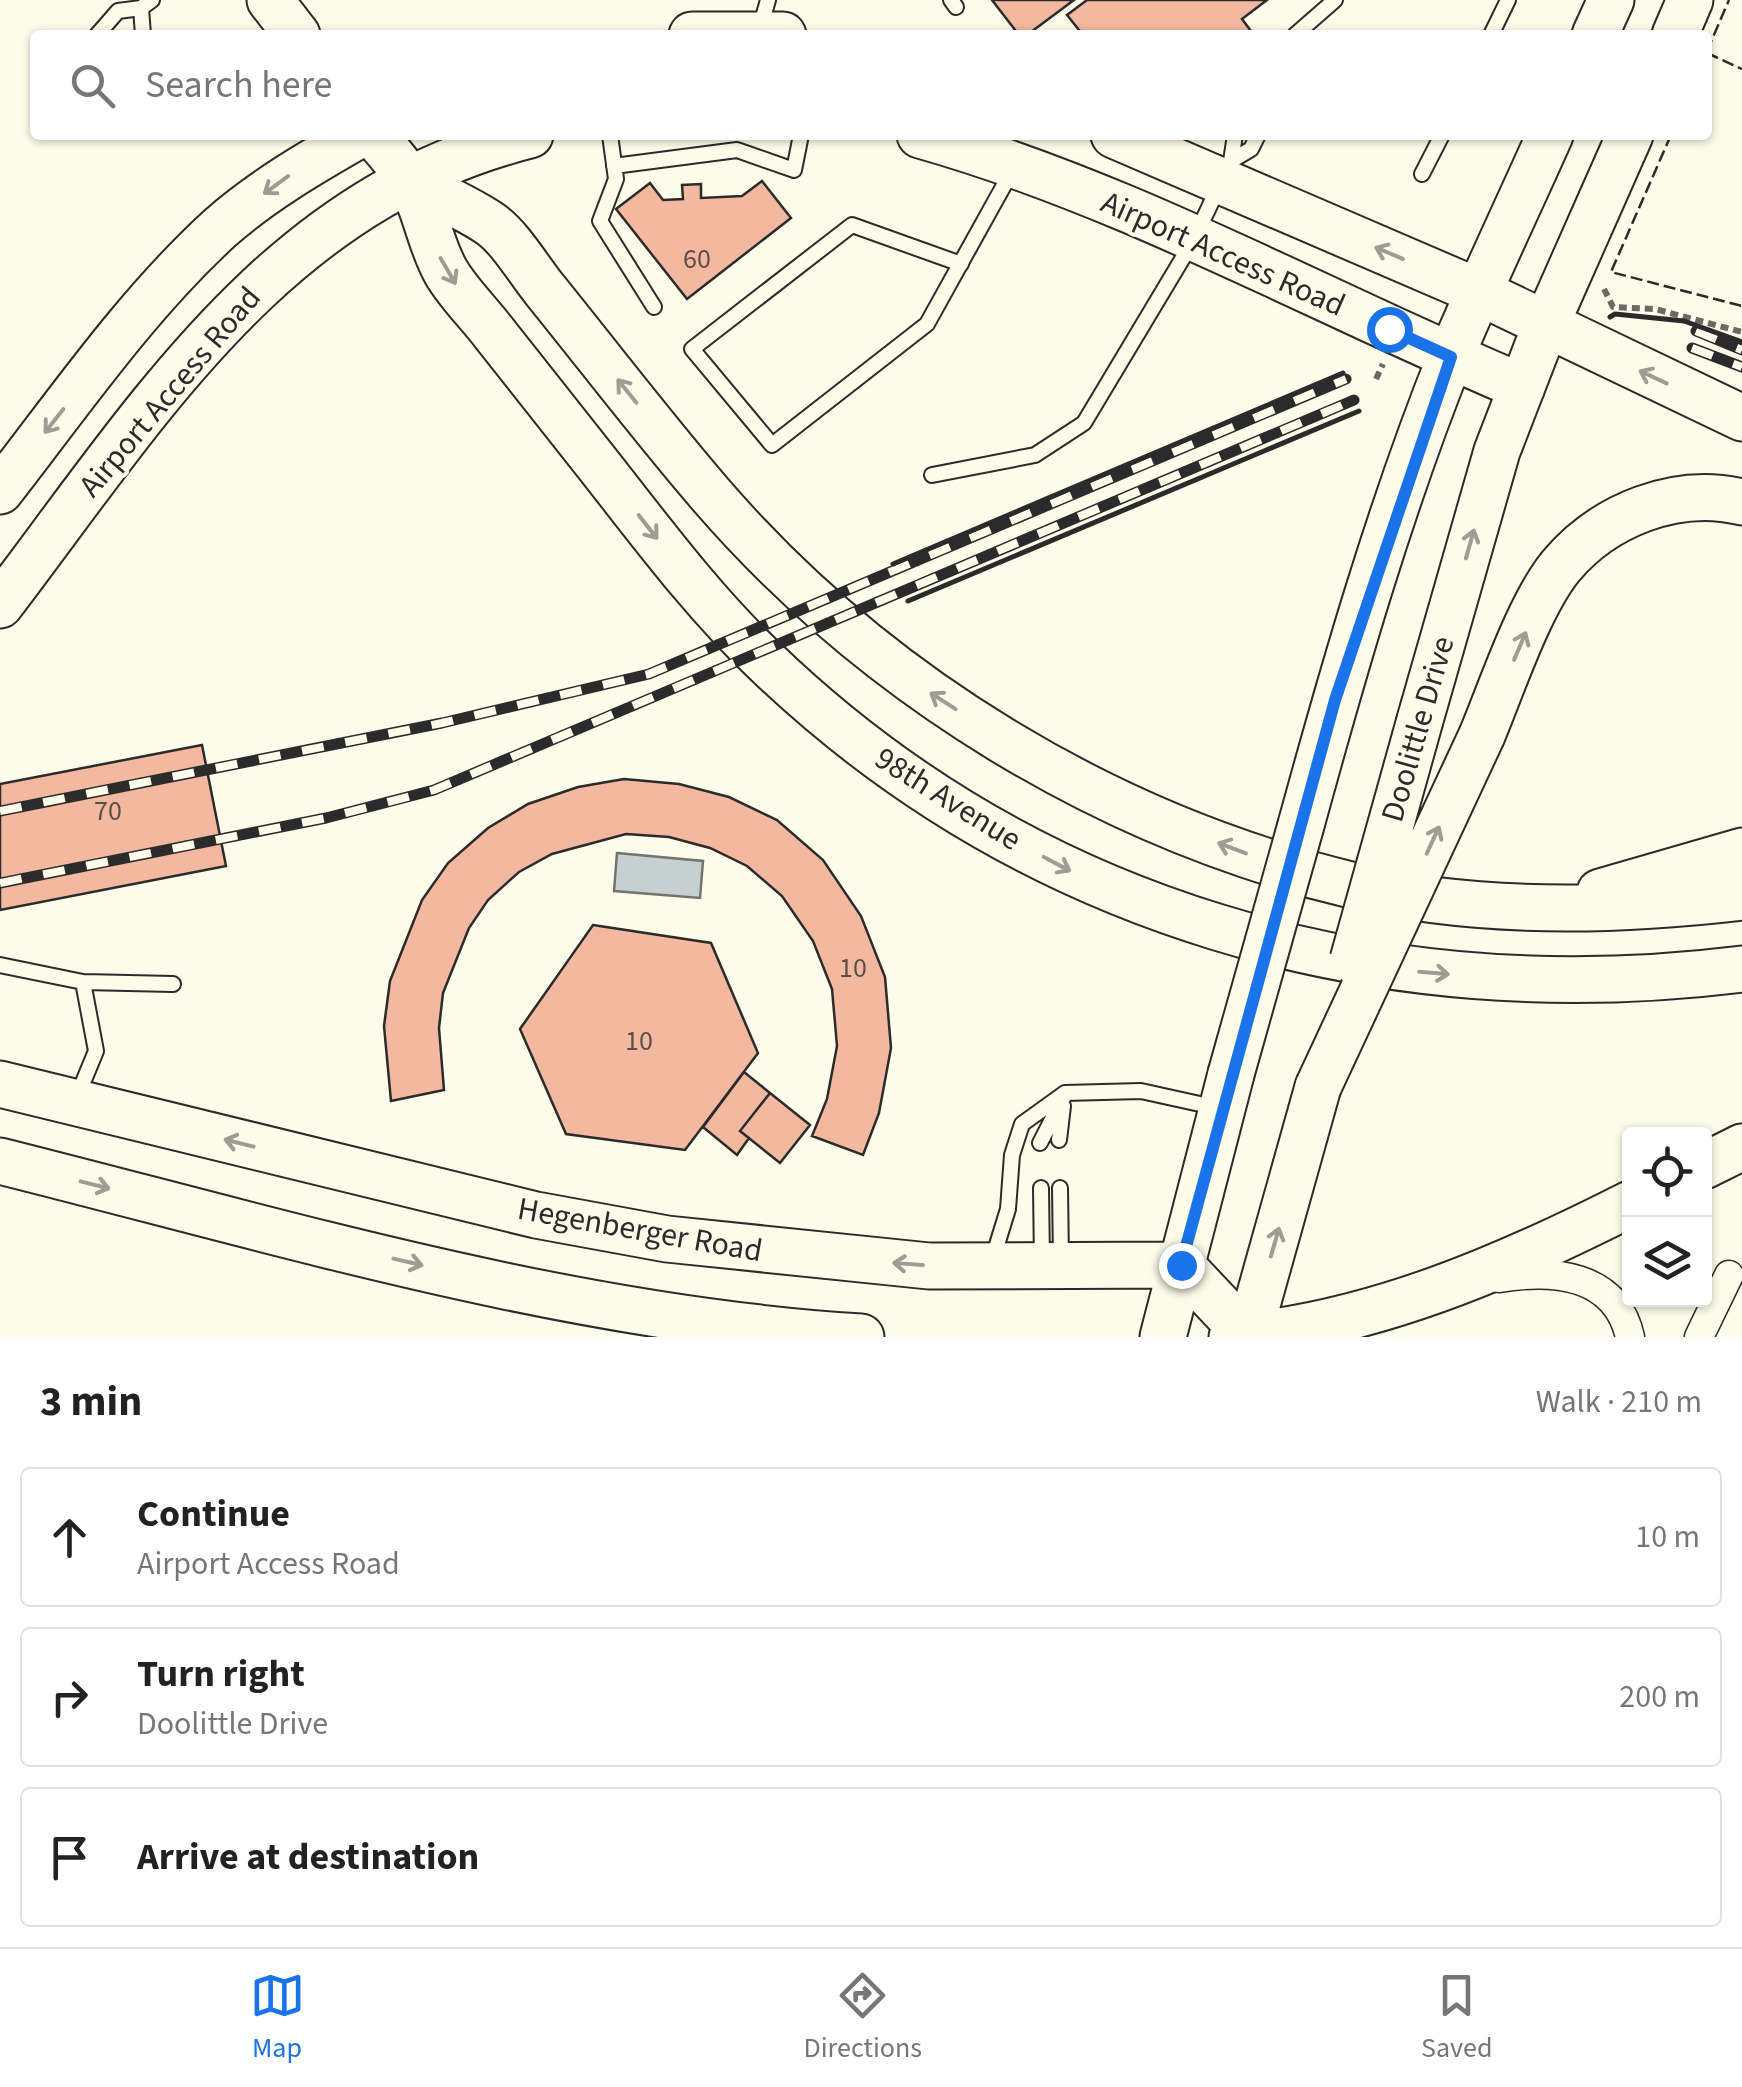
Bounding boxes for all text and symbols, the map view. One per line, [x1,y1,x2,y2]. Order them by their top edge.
search box [30,30,1712,140]
icon: search [65,58,120,113]
text: Search here [145,58,332,112]
one-way arrow [263,175,290,196]
street label: Airport Access Road [1094,180,1352,328]
house number: 60 [683,239,711,279]
one-way arrow [1375,243,1405,261]
one-way arrow [439,256,459,285]
street label: Airport Access Road [68,277,272,507]
route start [1367,307,1413,353]
one-way arrow [1639,366,1669,385]
one-way arrow [617,378,638,405]
one-way arrow [44,407,65,434]
one-way arrow [636,514,658,540]
one-way arrow [1462,529,1481,561]
street label: Doolittle Drive [1370,631,1466,827]
one-way arrow [1513,631,1531,661]
one-way arrow [930,691,958,712]
street label: 98th Avenue [866,736,1030,862]
house number: 70 [94,791,122,831]
one-way arrow [1425,825,1443,856]
one-way arrow [1217,838,1248,856]
one-way arrow [1041,855,1071,874]
house number: 10 [839,948,867,988]
one-way arrow [1417,964,1450,983]
house number: 10 [625,1021,653,1061]
map controls [1622,1127,1712,1307]
button: locate [1622,1127,1712,1217]
one-way arrow [223,1133,255,1151]
one-way arrow [78,1177,110,1195]
street label: Hegenberger Road [514,1186,766,1274]
button: layers [1622,1217,1712,1307]
one-way arrow [1266,1226,1285,1258]
route end [1159,1243,1205,1289]
one-way arrow [391,1254,423,1272]
one-way arrow [893,1254,925,1273]
text: 3 min [40,1372,142,1432]
text: Walk · 210 m [1536,1379,1702,1425]
text: Continue [137,1487,290,1541]
icon: ahead [42,1510,97,1565]
text: 10 m [1635,1514,1700,1560]
text: Airport Access Road [137,1541,400,1587]
text: Turn right [137,1647,305,1701]
icon: right [42,1670,97,1725]
text: 200 m [1619,1674,1700,1720]
text: Doolittle Drive [137,1701,328,1747]
icon: arrive [42,1830,97,1885]
text: Arrive at destination [137,1830,479,1884]
tab: Map [250,1968,305,2068]
tab: Directions [804,1968,922,2068]
tab: Saved [1421,1968,1492,2068]

